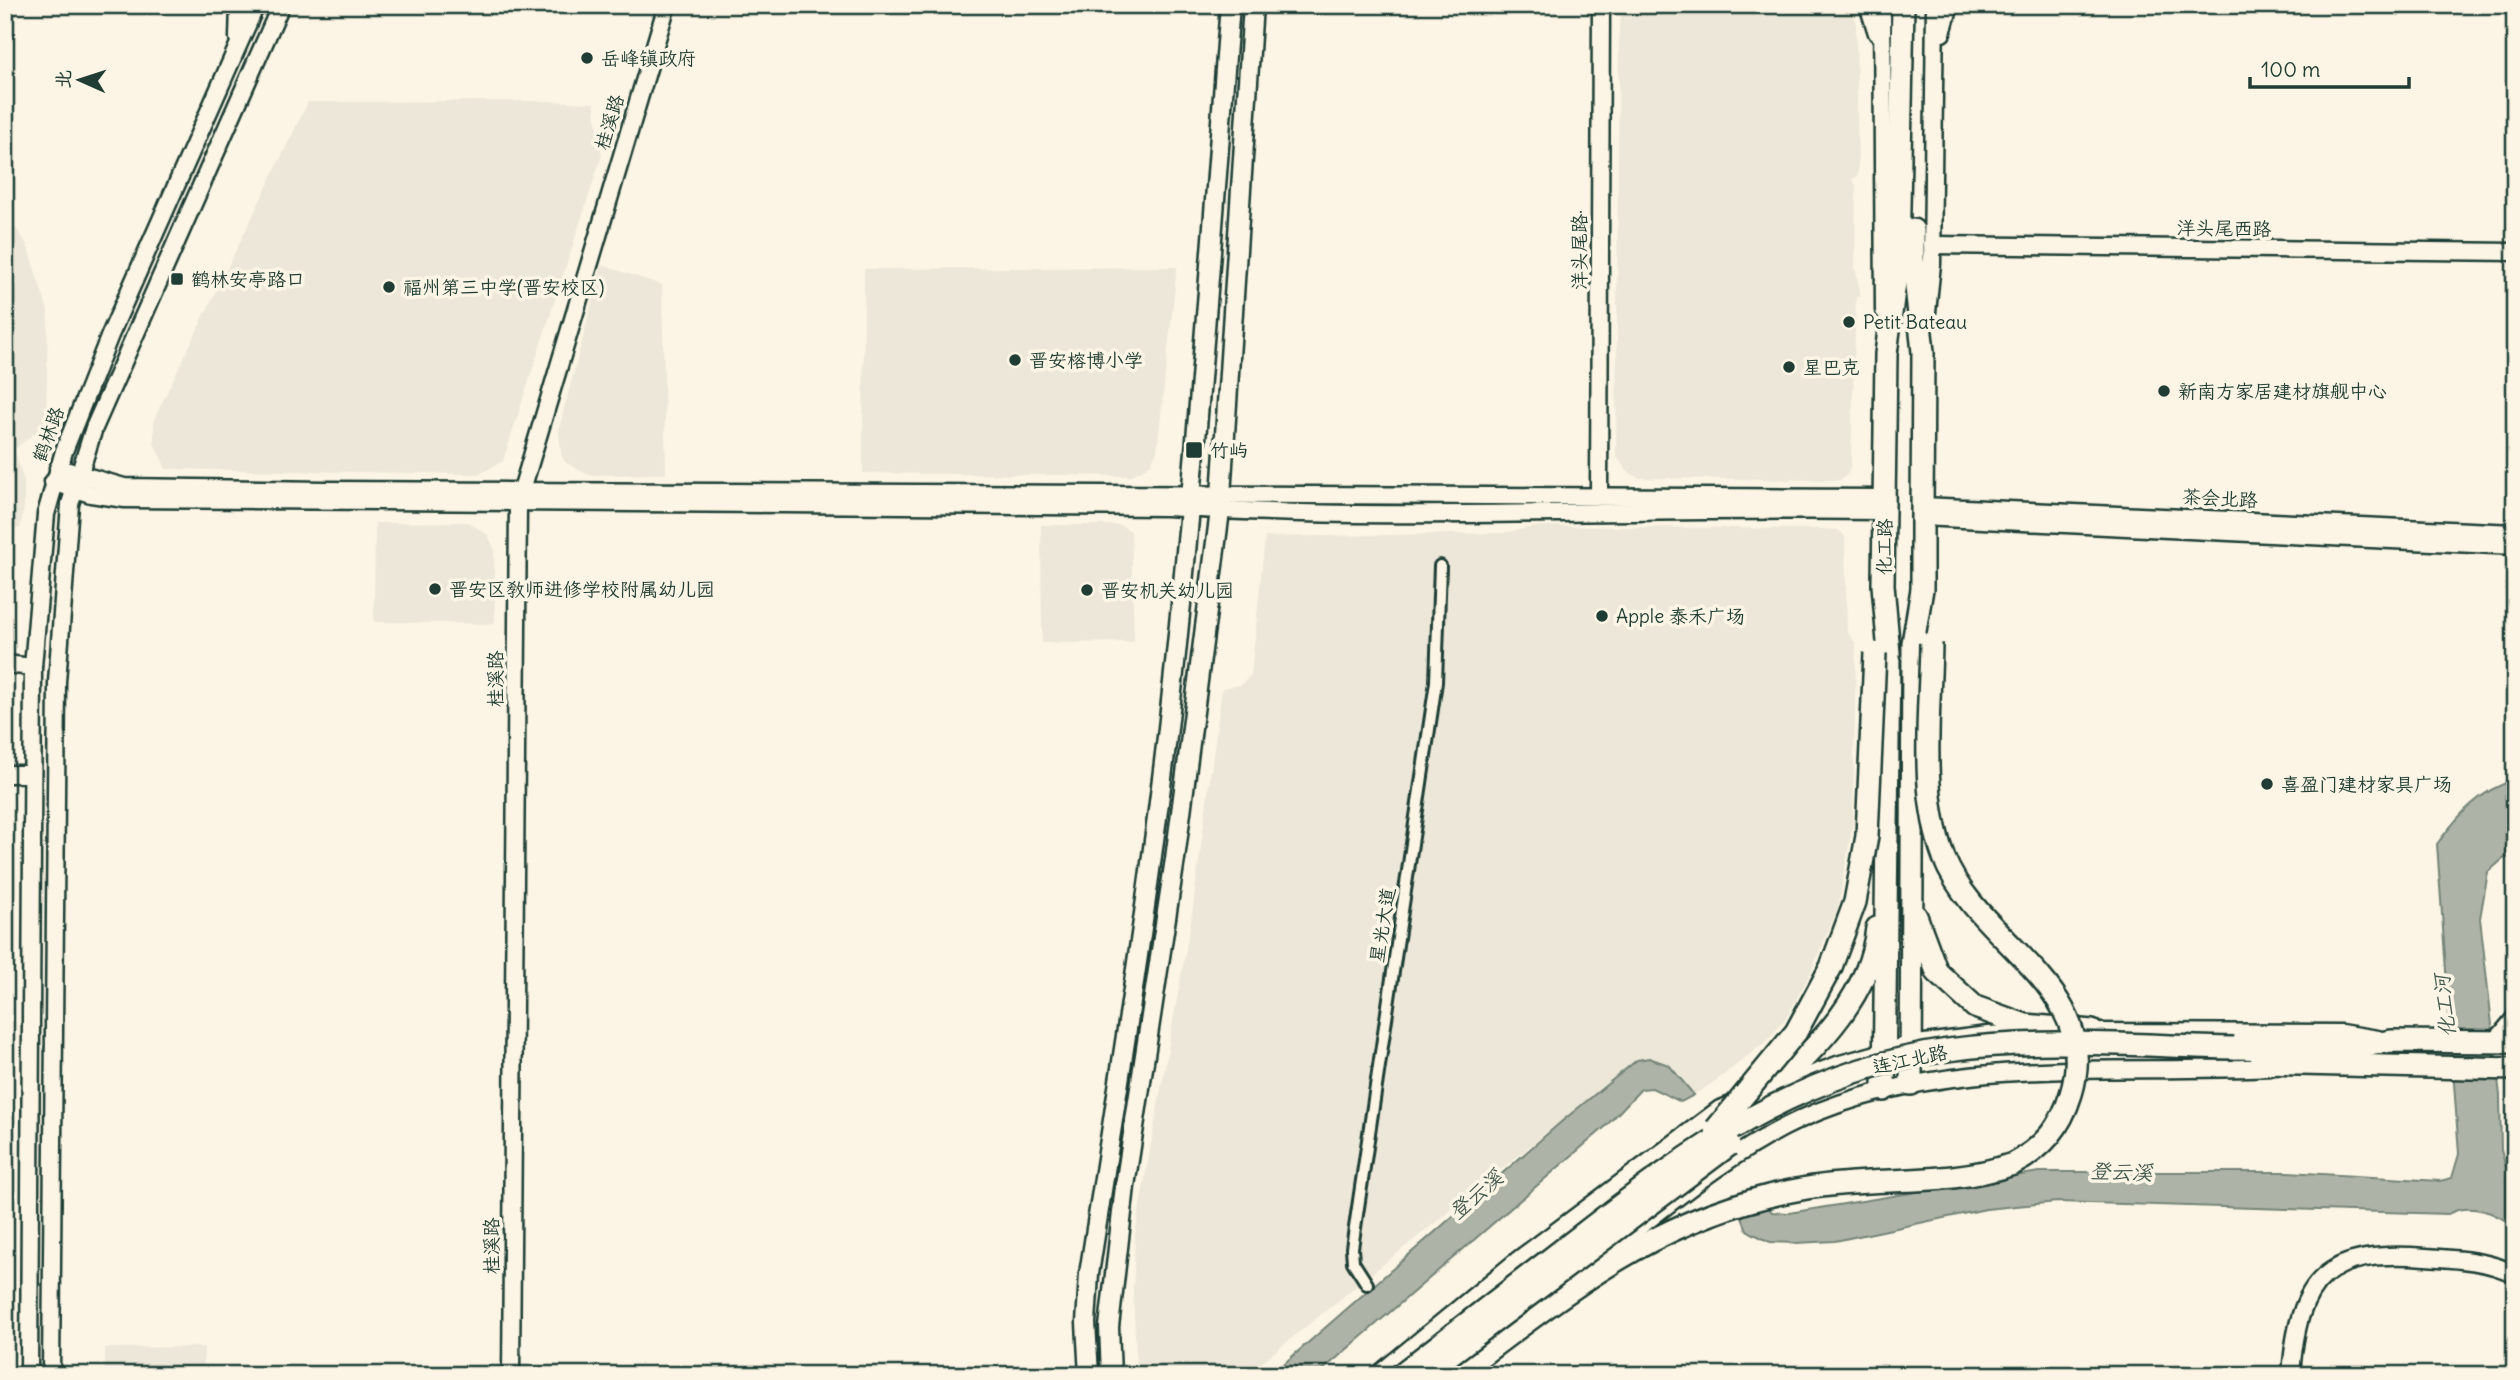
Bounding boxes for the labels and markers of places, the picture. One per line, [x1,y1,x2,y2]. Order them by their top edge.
place label: 岳峰镇政府 [601,46,696,70]
marker: 岳峰镇政府 [579,50,595,66]
place label: 鹤林安亭路口 [191,267,305,291]
marker: 鹤林安亭路口 [169,271,185,287]
place label: 福州第三中学(晋安校区) [403,275,605,299]
marker: 福州第三中学(晋安校区) [381,279,397,295]
place label: Petit Bateau [1863,310,1967,334]
marker: Petit Bateau [1841,314,1857,330]
place label: 晋安榕博小学 [1029,348,1143,372]
marker: 晋安榕博小学 [1007,352,1023,368]
place label: 星巴克 [1803,355,1860,379]
marker: 星巴克 [1781,359,1797,375]
place label: 新南方家居建材旗舰中心 [2178,379,2387,403]
marker: 新南方家居建材旗舰中心 [2156,383,2172,399]
place label: 竹屿 [1210,438,1248,462]
marker: 竹屿 [1184,440,1204,460]
place label: 晋安区教师进修学校附属幼儿园 [449,577,715,601]
place label: 晋安机关幼儿园 [1101,578,1234,602]
marker: 晋安区教师进修学校附属幼儿园 [427,581,443,597]
marker: 晋安机关幼儿园 [1079,582,1095,598]
place label: Apple 泰禾广场 [1616,604,1745,628]
marker: Apple 泰禾广场 [1594,608,1610,624]
place label: 喜盈门建材家具广场 [2281,772,2452,796]
marker: 喜盈门建材家具广场 [2259,776,2275,792]

